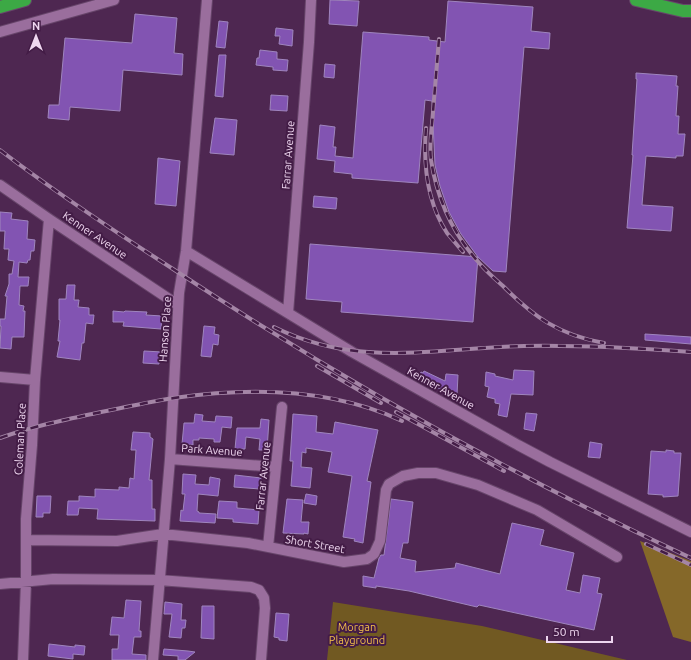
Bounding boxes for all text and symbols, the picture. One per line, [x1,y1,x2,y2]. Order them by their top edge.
north arrow [16,16,56,56]
text: N [32,20,40,32]
street label: Farrar Avenue [280,120,296,190]
street label: Kenner Avenue [61,209,129,261]
street label: Hanson Place [157,296,173,362]
street label: Kenner Avenue [405,365,477,411]
street label: Coleman Place [12,403,28,475]
street label: Farrar Avenue [253,441,273,511]
street label: Park Avenue [181,442,243,458]
street label: Short Street [284,533,346,555]
scale bar [547,618,612,644]
park label: Morgan Playground [329,621,385,646]
text: 50 m [553,625,580,638]

